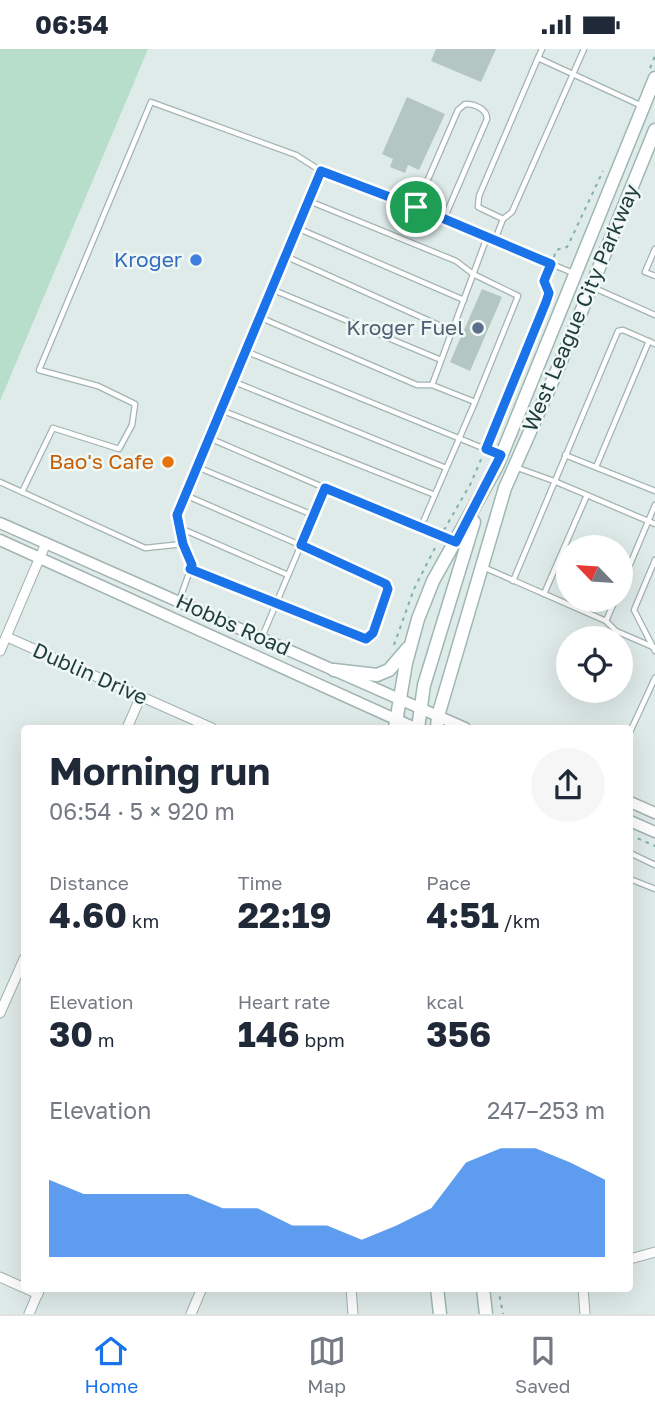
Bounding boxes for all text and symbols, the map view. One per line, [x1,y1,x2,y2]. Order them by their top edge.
text: 06:54 [35,9,109,40]
pin [386,177,446,237]
street label: West League City Parkway [516,180,644,435]
icon: arrive [397,188,435,226]
place label: Kroger [114,246,182,272]
marker: Kroger [188,252,204,268]
place label: Kroger Fuel [346,314,464,340]
marker: Kroger Fuel [470,320,486,336]
place label: Bao's Cafe [49,448,154,474]
marker: Bao's Cafe [160,454,176,470]
north arrow [556,535,634,613]
map controls [556,535,633,703]
street label: Hobbs Road [172,587,295,661]
button: locate [556,626,633,703]
street label: Dublin Drive [29,636,152,710]
text: Morning run [49,748,270,793]
button: share [531,748,605,822]
text: 06:54 · 5 × 920 m [49,797,235,825]
text: Distance [49,871,129,894]
text: Time [238,871,282,894]
text: Pace [426,871,471,894]
text: 4.60 [49,894,127,936]
text: 22:19 [238,894,332,936]
text: 4:51 [426,894,499,936]
text: km [127,909,159,932]
text: /km [499,909,540,932]
text: Elevation [49,990,134,1013]
text: Heart rate [238,990,330,1013]
text: kcal [426,990,464,1013]
text: 30 [49,1013,93,1055]
text: 146 [238,1013,300,1055]
text: 356 [426,1013,491,1055]
text: m [93,1028,115,1051]
text: bpm [300,1028,345,1051]
text: Elevation [49,1096,151,1124]
text: 247–253 m [487,1096,605,1124]
tab: Home [85,1332,138,1397]
tab: Map [307,1332,346,1397]
tab: Saved [515,1332,570,1397]

